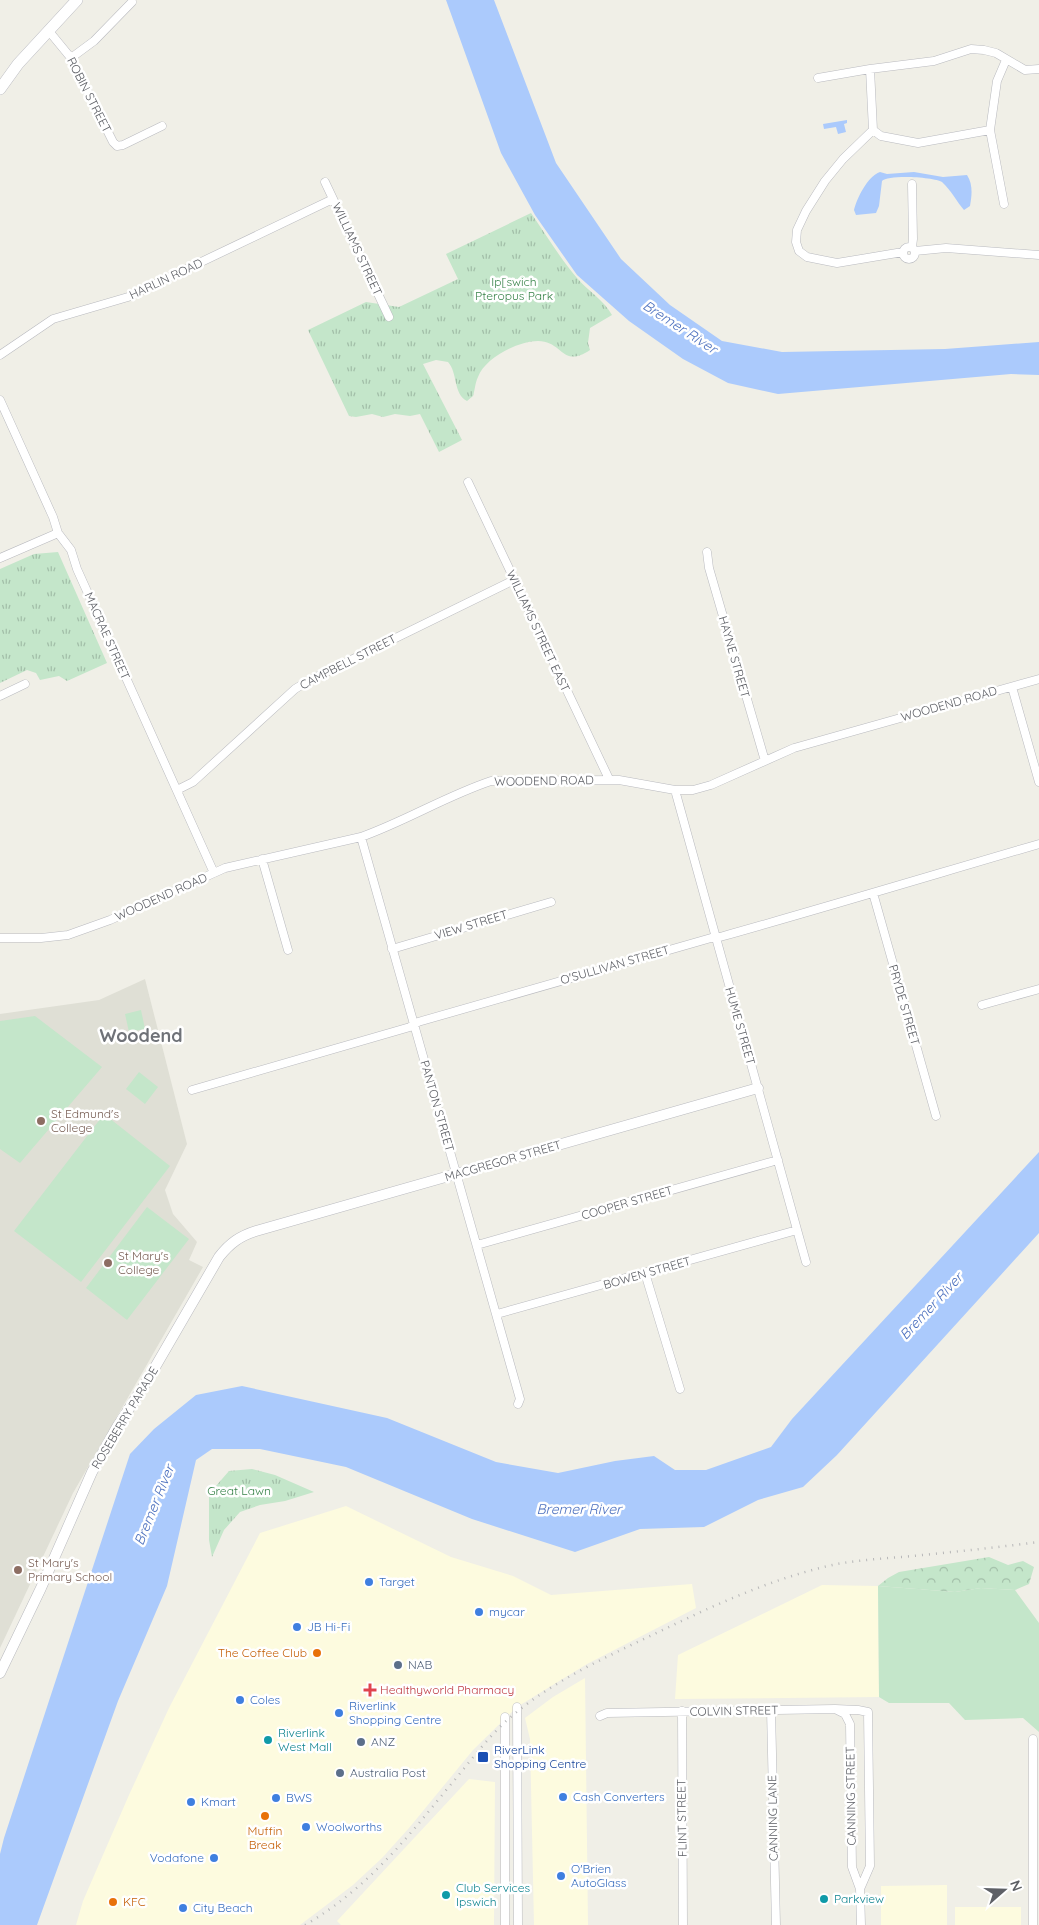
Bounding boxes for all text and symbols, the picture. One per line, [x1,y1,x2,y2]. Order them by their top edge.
street label: ROBIN STREET [64,54,115,135]
street label: WILLIAMS STREET [329,200,386,298]
street label: HARLIN ROAD [127,255,205,302]
park label: Ip[swich Pteropus Park [475,274,553,303]
water label: Bremer River [639,296,722,359]
street label: WILLIAMS STREET EAST [504,567,573,694]
street label: MACRAE STREET [81,590,133,682]
street label: HAYNE STREET [716,614,753,699]
street label: CAMPBELL STREET [297,631,399,692]
street label: WOODEND ROAD [899,683,999,724]
street label: WOODEND ROAD [494,772,594,789]
street label: WOODEND ROAD [112,869,210,924]
street label: VIEW STREET [433,906,509,943]
street label: O'SULLIVAN STREET [559,942,671,987]
street label: PRYDE STREET [886,963,923,1047]
street label: HUME STREET [722,985,759,1066]
district label: Woodend [99,1024,183,1047]
street label: PANTON STREET [417,1058,458,1153]
place label: St Edmund's College [51,1106,119,1135]
marker: St Edmund's College [35,1115,47,1127]
street label: MACGREGOR STREET [443,1137,563,1184]
street label: COOPER STREET [579,1182,674,1223]
place label: St Mary's College [118,1248,169,1277]
street label: BOWEN STREET [601,1253,692,1292]
marker: St Mary's College [102,1257,114,1269]
water label: Bremer River [895,1268,968,1343]
street label: ROSEBERRY PARADE [88,1364,161,1472]
water label: Bremer River [130,1461,179,1548]
park label: Great Lawn [207,1483,271,1498]
water label: Bremer River [536,1500,623,1518]
place label: St Mary's Primary School [28,1555,112,1584]
marker: St Mary's Primary School [12,1564,24,1576]
place label: Target [379,1574,415,1589]
marker: Target [363,1576,375,1588]
place label: mycar [489,1604,525,1619]
marker: mycar [473,1606,485,1618]
place label: JB Hi-Fi [307,1619,350,1634]
marker: JB Hi-Fi [291,1621,303,1633]
place label: The Coffee Club [218,1645,307,1660]
marker: The Coffee Club [311,1647,323,1659]
place label: NAB [408,1657,433,1672]
marker: NAB [392,1659,404,1671]
place label: Healthyworld Pharmacy [380,1682,514,1697]
marker: Healthyworld Pharmacy [364,1684,376,1696]
place label: Coles [250,1692,281,1707]
marker: Coles [234,1694,246,1706]
place label: Riverlink Shopping Centre [349,1698,442,1727]
street label: COLVIN STREET [690,1702,778,1719]
marker: Riverlink Shopping Centre [333,1707,345,1719]
place label: Riverlink West Mall [278,1725,332,1754]
marker: Riverlink West Mall [262,1734,274,1746]
place label: ANZ [371,1734,396,1749]
marker: ANZ [355,1736,367,1748]
place label: RiverLink Shopping Centre [494,1742,587,1771]
street label: CANNING STREET [842,1746,859,1846]
marker: RiverLink Shopping Centre [476,1750,490,1764]
place label: Australia Post [350,1765,426,1780]
marker: Australia Post [334,1767,346,1779]
street label: CANNING LANE [764,1775,781,1861]
street label: FLINT STREET [673,1779,690,1857]
place label: Cash Converters [573,1789,665,1804]
place label: BWS [286,1790,312,1805]
marker: Cash Converters [557,1791,569,1803]
marker: BWS [270,1792,282,1804]
place label: Kmart [201,1794,236,1809]
marker: Kmart [185,1796,197,1808]
marker: Muffin Break [259,1810,271,1822]
place label: Woolworths [316,1819,382,1834]
marker: Woolworths [300,1821,312,1833]
place label: Muffin Break [248,1823,282,1852]
place label: Vodafone [150,1850,204,1865]
marker: Vodafone [208,1852,220,1864]
place label: O'Brien AutoGlass [571,1861,627,1890]
north arrow [979,1865,1029,1915]
marker: O'Brien AutoGlass [555,1870,567,1882]
text: N [1006,1878,1026,1893]
place label: Club Services Ipswich [456,1880,531,1909]
marker: Club Services Ipswich [440,1889,452,1901]
place label: Parkview [834,1891,884,1906]
marker: Parkview [818,1893,830,1905]
place label: KFC [123,1894,146,1909]
marker: KFC [107,1896,119,1908]
place label: City Beach [193,1900,253,1915]
marker: City Beach [177,1902,189,1914]

